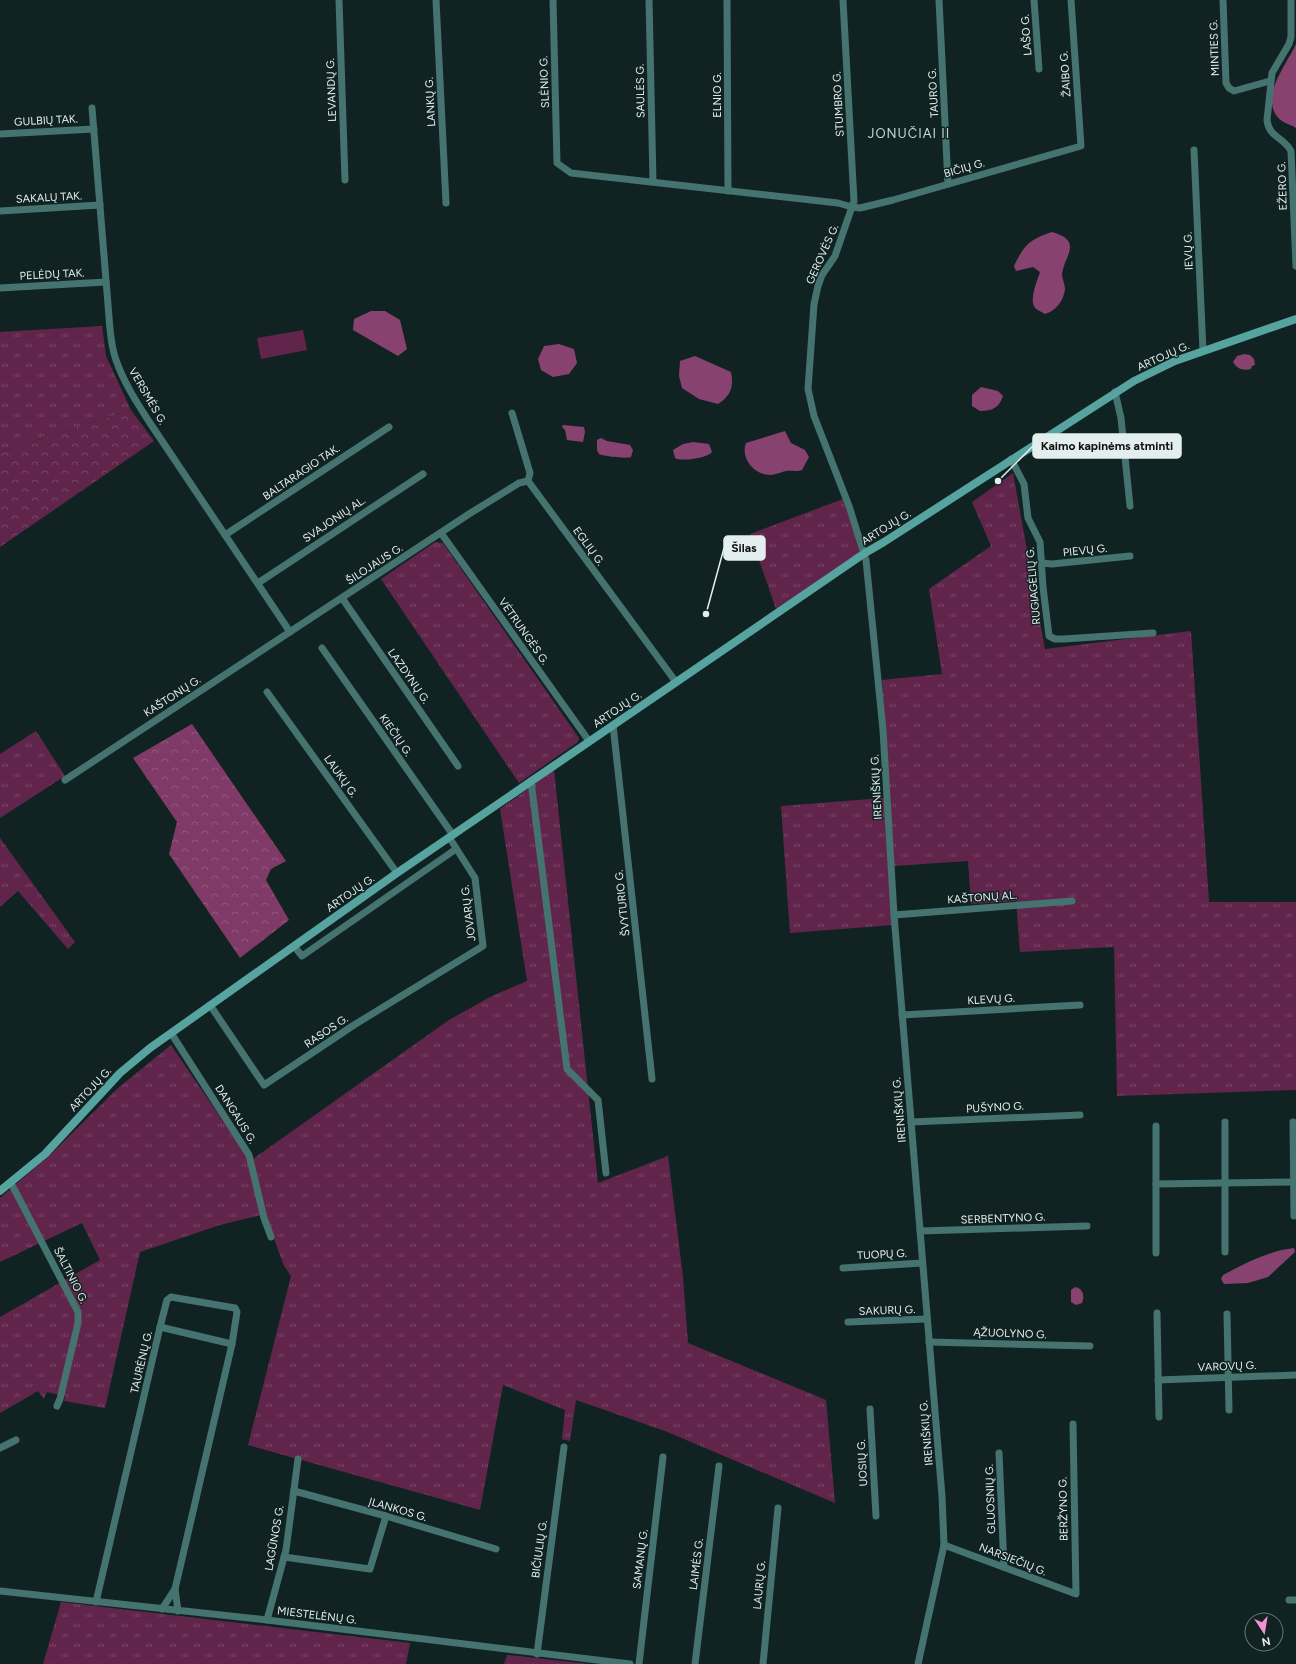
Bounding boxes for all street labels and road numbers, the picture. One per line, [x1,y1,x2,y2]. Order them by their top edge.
street label: LAŠO G. [1018,14,1034,56]
street label: MINTIES G. [1207,20,1222,76]
street label: ŽAIBO G. [1056,51,1074,97]
street label: SLĖNIO G. [537,56,552,108]
street label: LEVANDŲ G. [324,58,339,122]
street label: SAULĖS G. [634,64,647,118]
street label: TAURO G. [926,68,941,118]
street label: STUMBRO G. [830,71,847,137]
street label: ELNIO G. [711,72,724,118]
street label: LANKŲ G. [423,77,438,127]
street label: GULBIŲ TAK. [14,112,78,129]
street label: BIČIŲ G. [942,156,986,180]
street label: EŽERO G. [1274,161,1290,211]
street label: SAKALŲ TAK. [16,189,82,206]
street label: GEROVĖS G. [803,222,842,286]
street label: IEVŲ G. [1181,232,1196,270]
street label: PELĖDŲ TAK. [19,266,85,283]
street label: ARTOJŲ G. [1135,339,1191,374]
street label: VERSMĖS G. [126,365,169,427]
street label: BALTARAGIO TAK. [260,442,342,503]
street label: SVAJONIŲ AL. [300,494,368,545]
street label: ARTOJŲ G. [859,507,913,548]
street label: EGLIŲ G. [570,524,607,568]
street label: ŠILOJAUS G. [343,540,405,588]
street label: PIEVŲ G. [1062,542,1108,559]
street label: RUGIAGĖLIŲ G. [1024,547,1043,625]
street label: VĖTRUNGĖS G. [496,595,551,667]
street label: LAZDYNŲ G. [385,646,432,706]
street label: KAŠTONŲ G. [141,672,203,720]
street label: ARTOJŲ G. [591,688,644,730]
street label: KIEČIŲ G. [376,711,416,759]
street label: LAUKŲ G. [321,753,360,800]
street label: IRENIŠKIŲ G. [867,754,885,820]
street label: ŠVYTURIO G. [612,869,632,937]
street label: ARTOJŲ G. [324,872,377,915]
street label: JOVARŲ G. [459,884,478,942]
street label: KAŠTONŲ AL. [947,888,1017,906]
street label: KLEVŲ G. [967,992,1015,1007]
street label: RASOS G. [302,1012,351,1051]
street label: ARTOJŲ G. [67,1065,114,1114]
street label: IRENIŠKIŲ G. [889,1077,909,1143]
street label: DANGAUS G. [212,1082,259,1146]
street label: PUŠYNO G. [966,1098,1024,1116]
street label: SERBENTYNO G. [960,1211,1046,1226]
street label: ŠALTINIO G. [51,1244,91,1306]
street label: TUOPŲ G. [857,1247,907,1262]
street label: SAKURŲ G. [858,1303,916,1318]
street label: ĄŽUOLYNO G. [973,1325,1047,1341]
street label: TAURĖNŲ G. [128,1330,155,1395]
street label: VAROVŲ G. [1197,1359,1257,1374]
street label: IRENIŠKIŲ G. [916,1400,936,1466]
street label: UOSIŲ G. [855,1439,870,1487]
street label: GLUOSNIŲ G. [983,1464,998,1534]
street label: BERŽYNO G. [1055,1477,1071,1541]
street label: ĮLANKOS G. [367,1495,429,1524]
street label: LAGŪNOS G. [262,1504,287,1572]
street label: BIČIULIŲ G. [528,1519,550,1579]
street label: SAMANŲ G. [630,1528,651,1590]
street label: LAIMĖS G. [687,1537,706,1591]
street label: NARSIEČIŲ G. [977,1540,1049,1578]
street label: LAURŲ G. [751,1560,768,1610]
street label: MIESTELĖNŲ G. [276,1604,357,1627]

